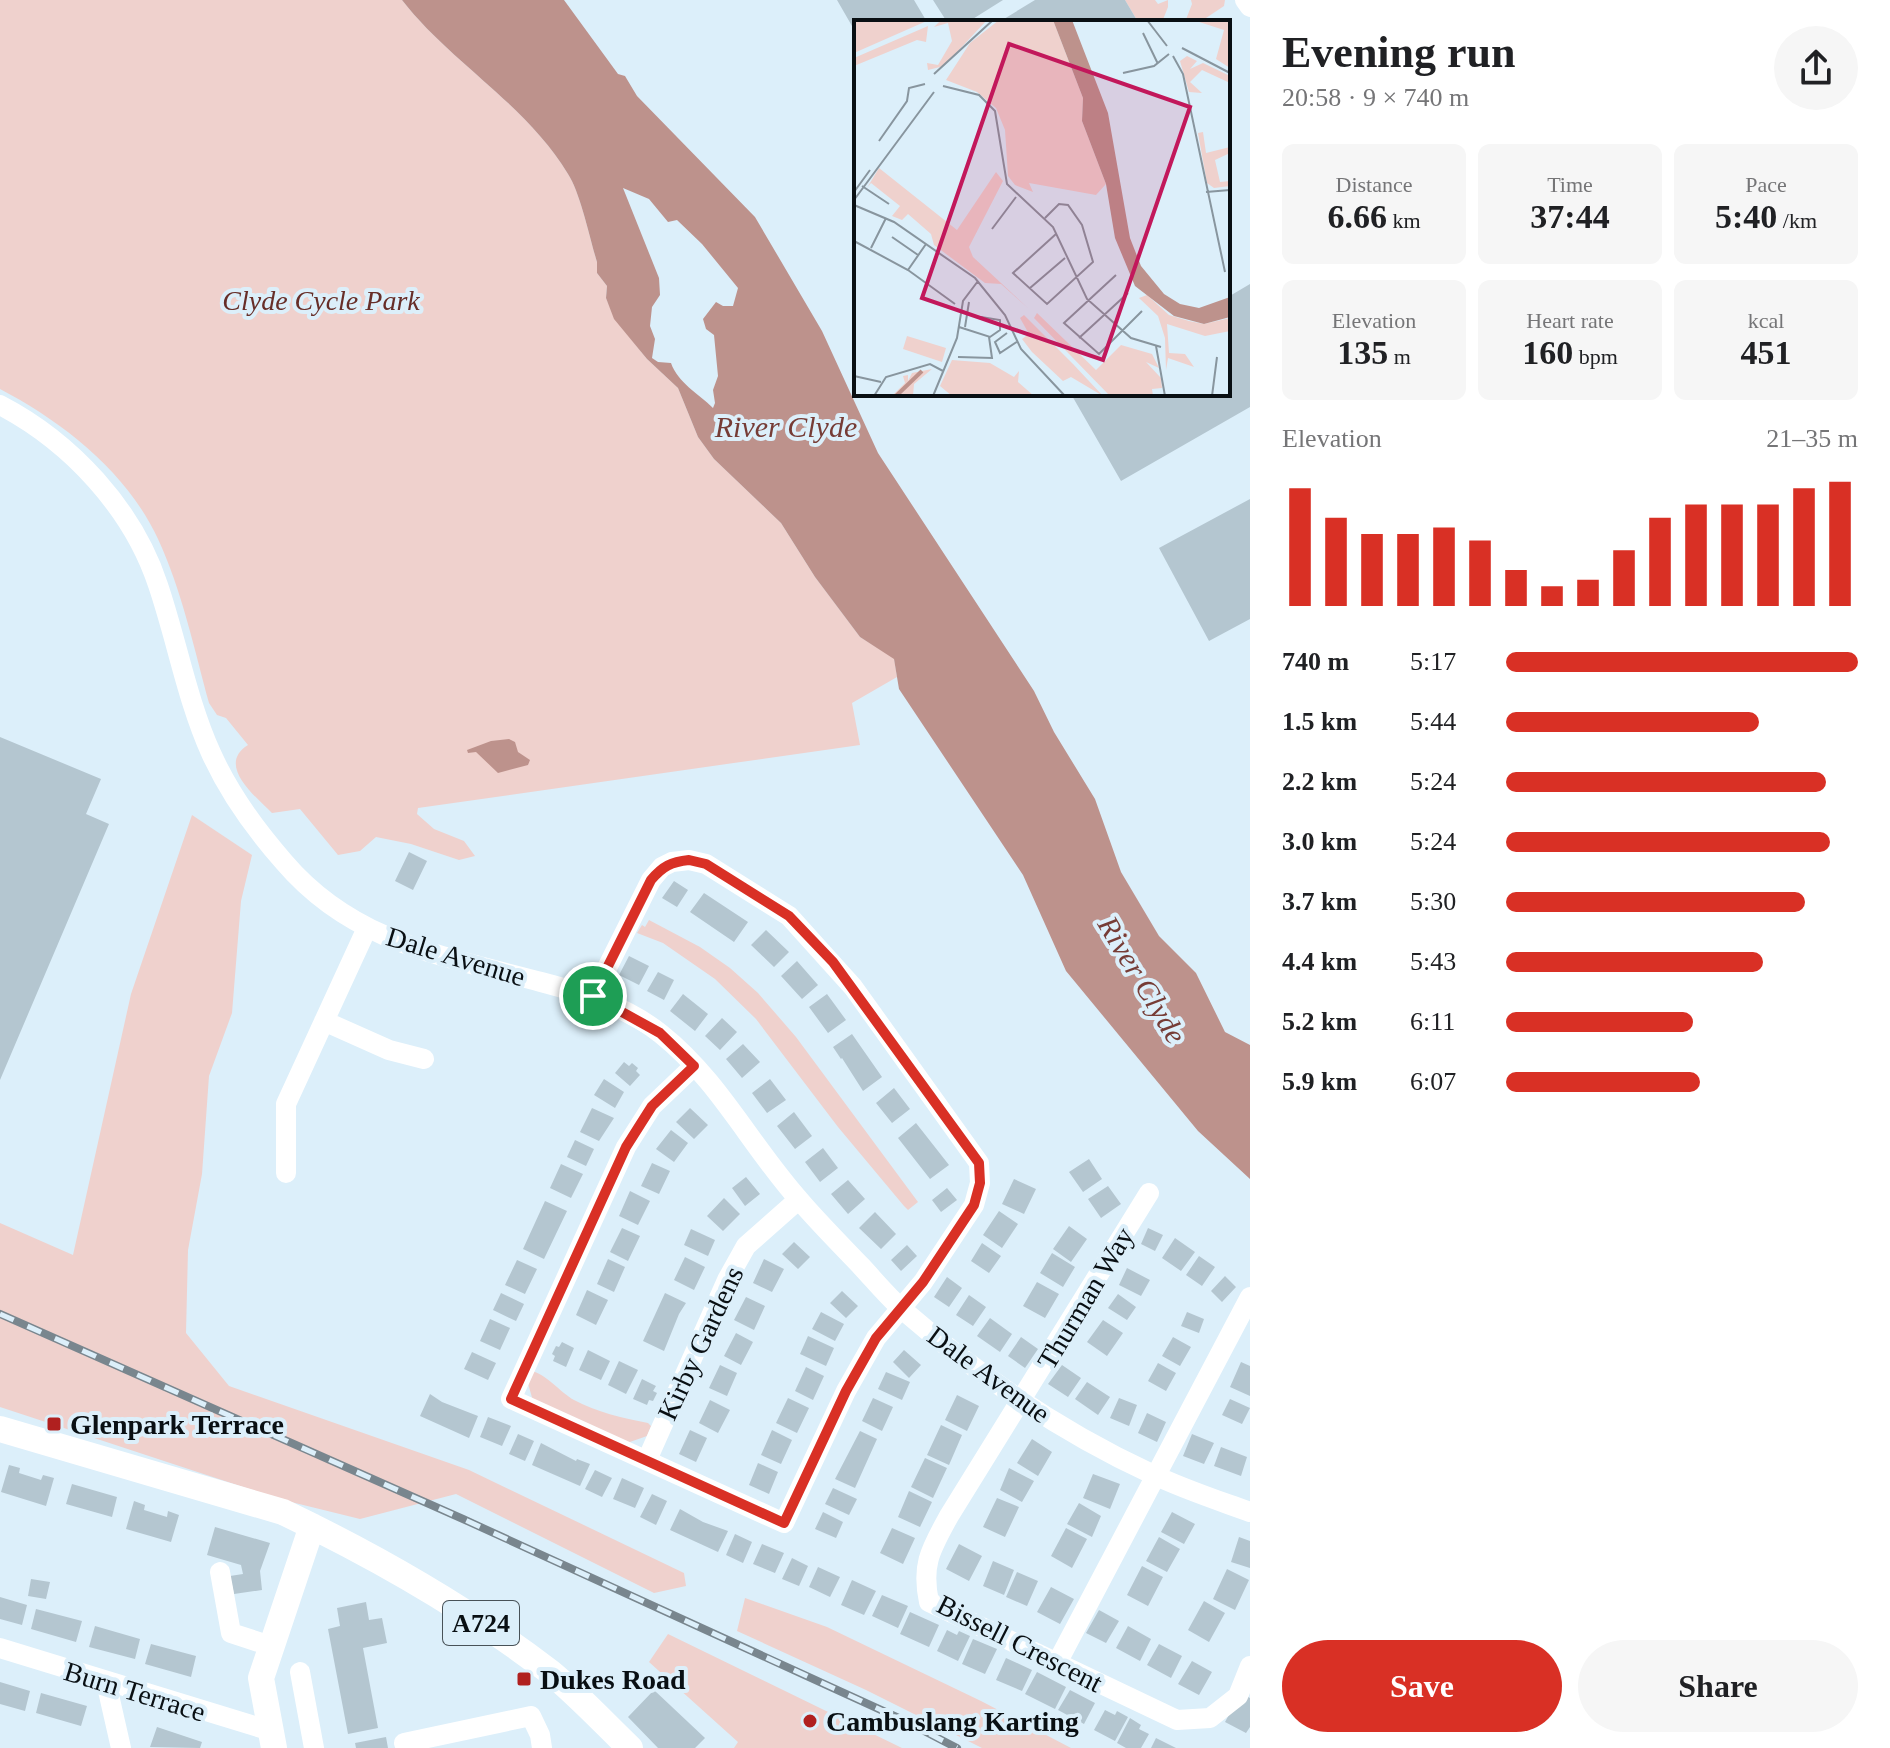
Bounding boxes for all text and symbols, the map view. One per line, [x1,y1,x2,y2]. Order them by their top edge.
inset map [854,20,1230,396]
button: share [1774,26,1858,110]
text: Evening run [1282,28,1516,77]
text: 20:58 · 9 × 740 m [1282,83,1469,112]
text: Distance [1336,172,1412,197]
text: Time [1547,172,1593,197]
text: Pace [1745,172,1787,197]
text: 6.66 [1327,198,1387,235]
text: 37:44 [1530,198,1610,235]
text: 5:40 [1715,198,1777,235]
text: km [1387,208,1421,233]
text: /km [1777,208,1817,233]
park label: Clyde Cycle Park [222,285,420,316]
text: Elevation [1332,308,1416,333]
text: Heart rate [1526,308,1614,333]
text: kcal [1748,308,1784,333]
text: 135 [1337,334,1388,371]
text: 160 [1522,334,1573,371]
text: 451 [1741,334,1792,371]
text: m [1388,344,1411,369]
text: bpm [1573,344,1618,369]
water label: River Clyde [714,410,857,443]
text: Elevation [1282,424,1382,453]
text: 21–35 m [1766,424,1858,453]
text: 740 m [1282,647,1349,676]
text: 5:17 [1410,647,1456,676]
text: 1.5 km [1282,707,1357,736]
text: 5:44 [1410,707,1456,736]
text: 2.2 km [1282,767,1357,796]
text: 5:24 [1410,767,1456,796]
text: 3.0 km [1282,827,1357,856]
text: 5:24 [1410,827,1456,856]
text: 3.7 km [1282,887,1357,916]
text: 5:30 [1410,887,1456,916]
water label: River Clyde [1091,909,1193,1049]
street label: Dale Avenue [383,921,529,992]
text: 4.4 km [1282,947,1357,976]
text: 5:43 [1410,947,1456,976]
pin [559,962,627,1030]
icon: arrive [571,974,615,1018]
text: 5.2 km [1282,1007,1357,1036]
text: 6:11 [1410,1007,1455,1036]
text: 5.9 km [1282,1067,1357,1096]
text: 6:07 [1410,1067,1456,1096]
street label: Thurman Way [1031,1222,1140,1375]
street label: Kirby Gardens [651,1262,749,1425]
street label: Dale Avenue [922,1320,1056,1429]
place label: Glenpark Terrace [70,1409,284,1440]
marker: Glenpark Terrace [45,1415,63,1433]
street label: Bissell Crescent [932,1589,1108,1698]
road number: A724 [443,1601,519,1645]
button: Save [1282,1640,1562,1732]
button: Share [1578,1640,1858,1732]
street label: Burn Terrace [61,1655,209,1728]
place label: Dukes Road [540,1664,686,1695]
marker: Dukes Road [515,1670,533,1688]
place label: Cambuslang Karting [826,1706,1079,1737]
marker: Cambuslang Karting [801,1712,819,1730]

